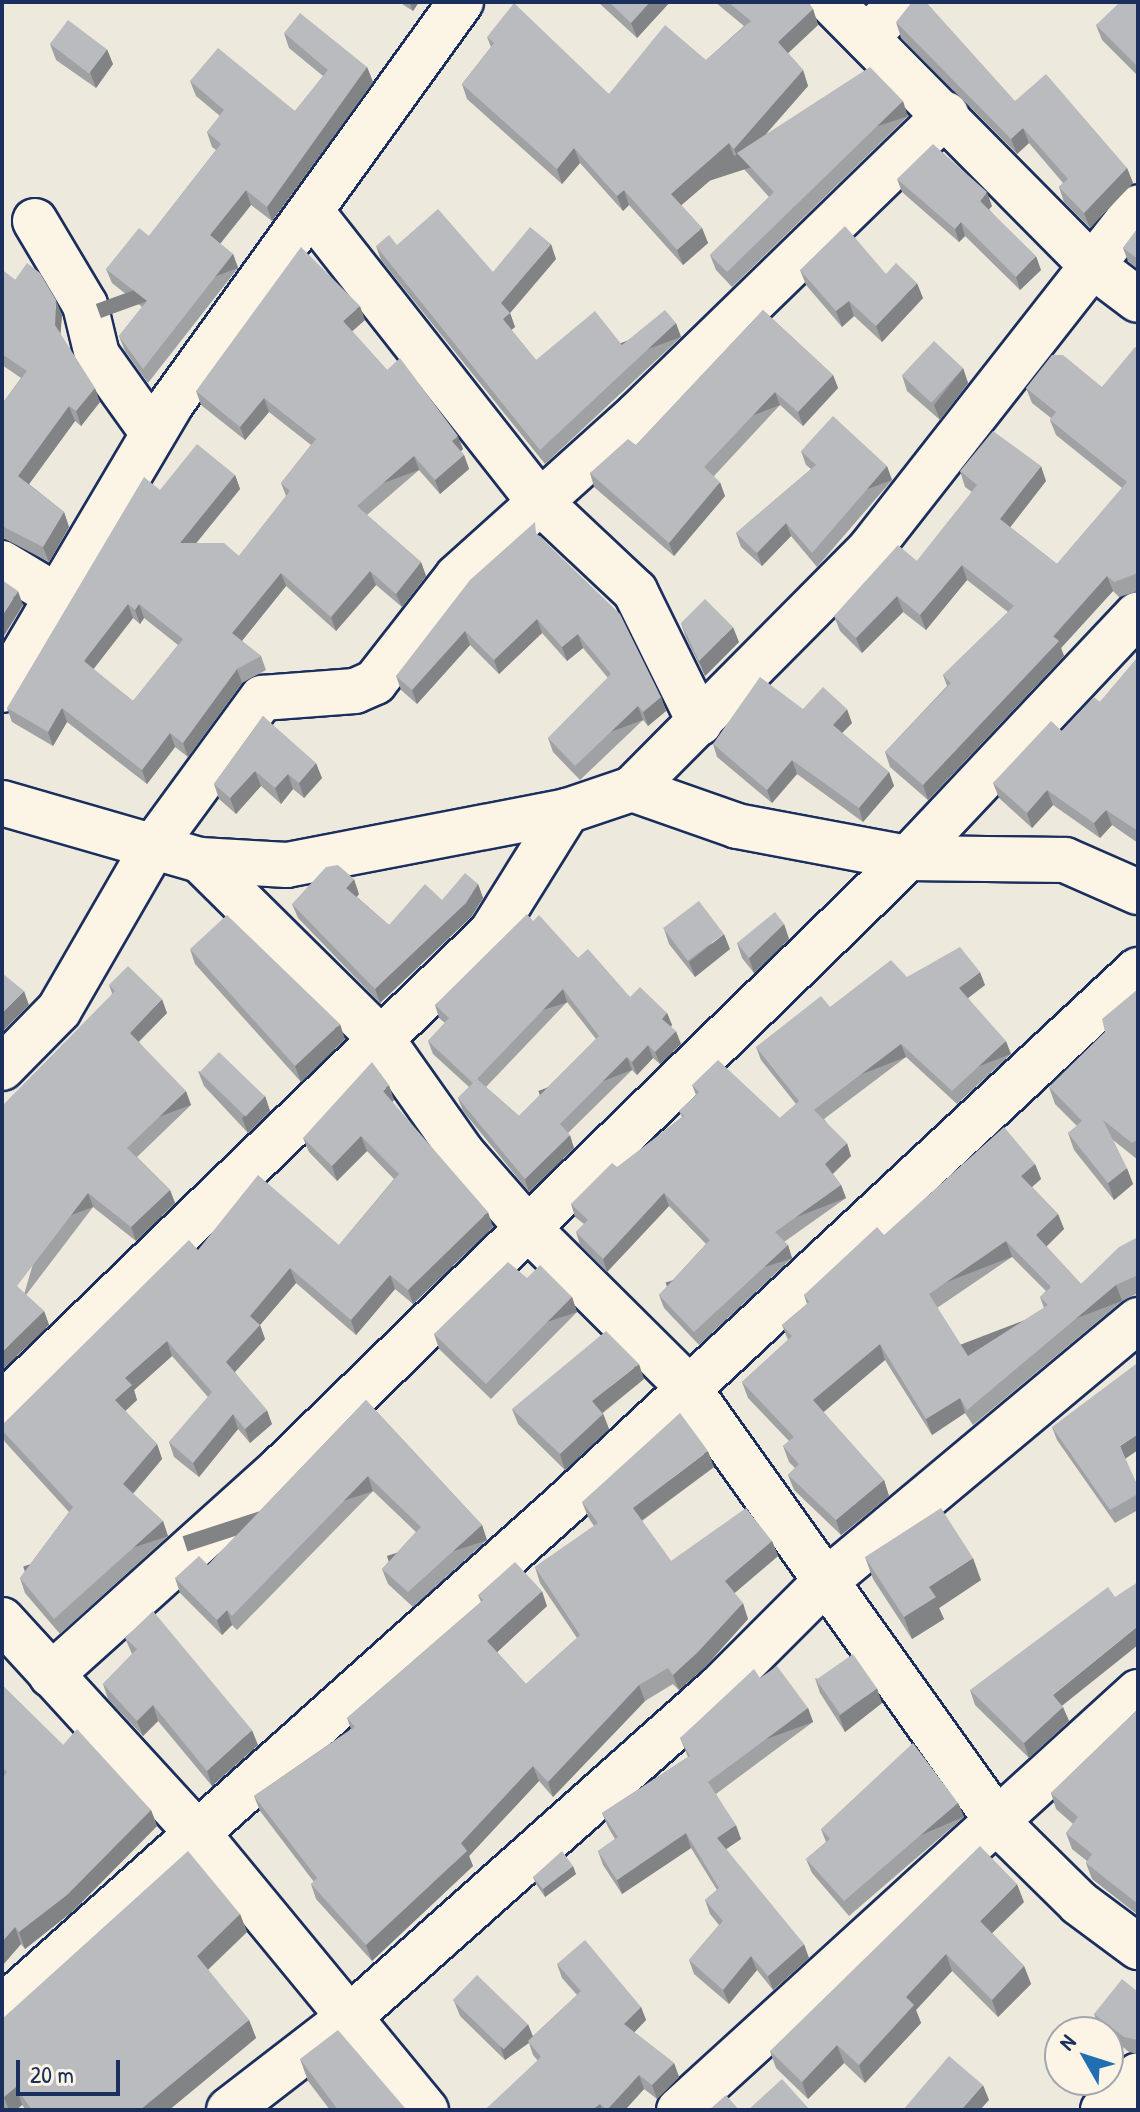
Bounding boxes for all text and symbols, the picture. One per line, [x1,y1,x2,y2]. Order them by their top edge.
north arrow [1044,2016,1124,2096]
text: N [1052,2028,1082,2056]
scale bar [20,2044,124,2094]
text: 20 m [30,2058,74,2090]

